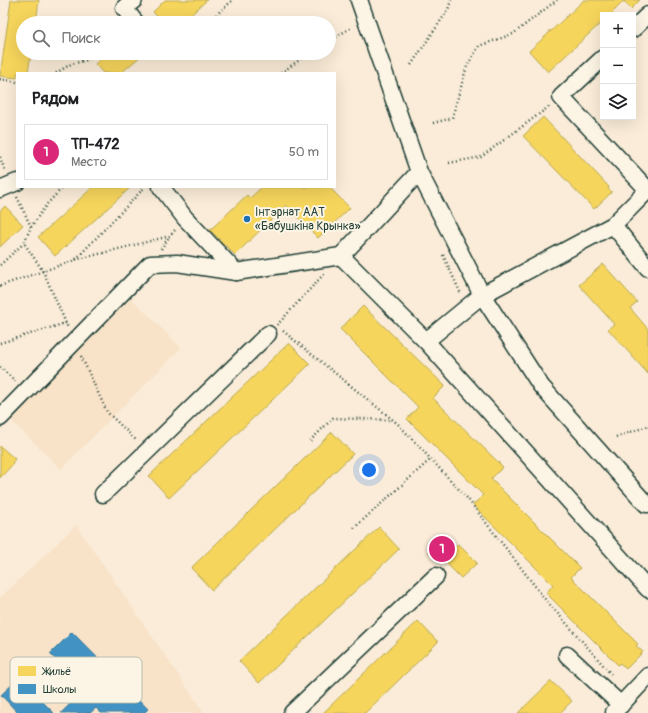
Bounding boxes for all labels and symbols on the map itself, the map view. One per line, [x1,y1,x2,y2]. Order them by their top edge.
place label: Інтэрнат ААТ «Бабушкіна Крынка» [255,205,361,234]
marker: Інтэрнат ААТ «Бабушкіна Крынка» [242,214,252,224]
your location [359,460,379,480]
pin: 1 [429,534,455,564]
legend [10,657,142,703]
text: Жильё [41,665,71,678]
text: Школы [43,683,76,696]

